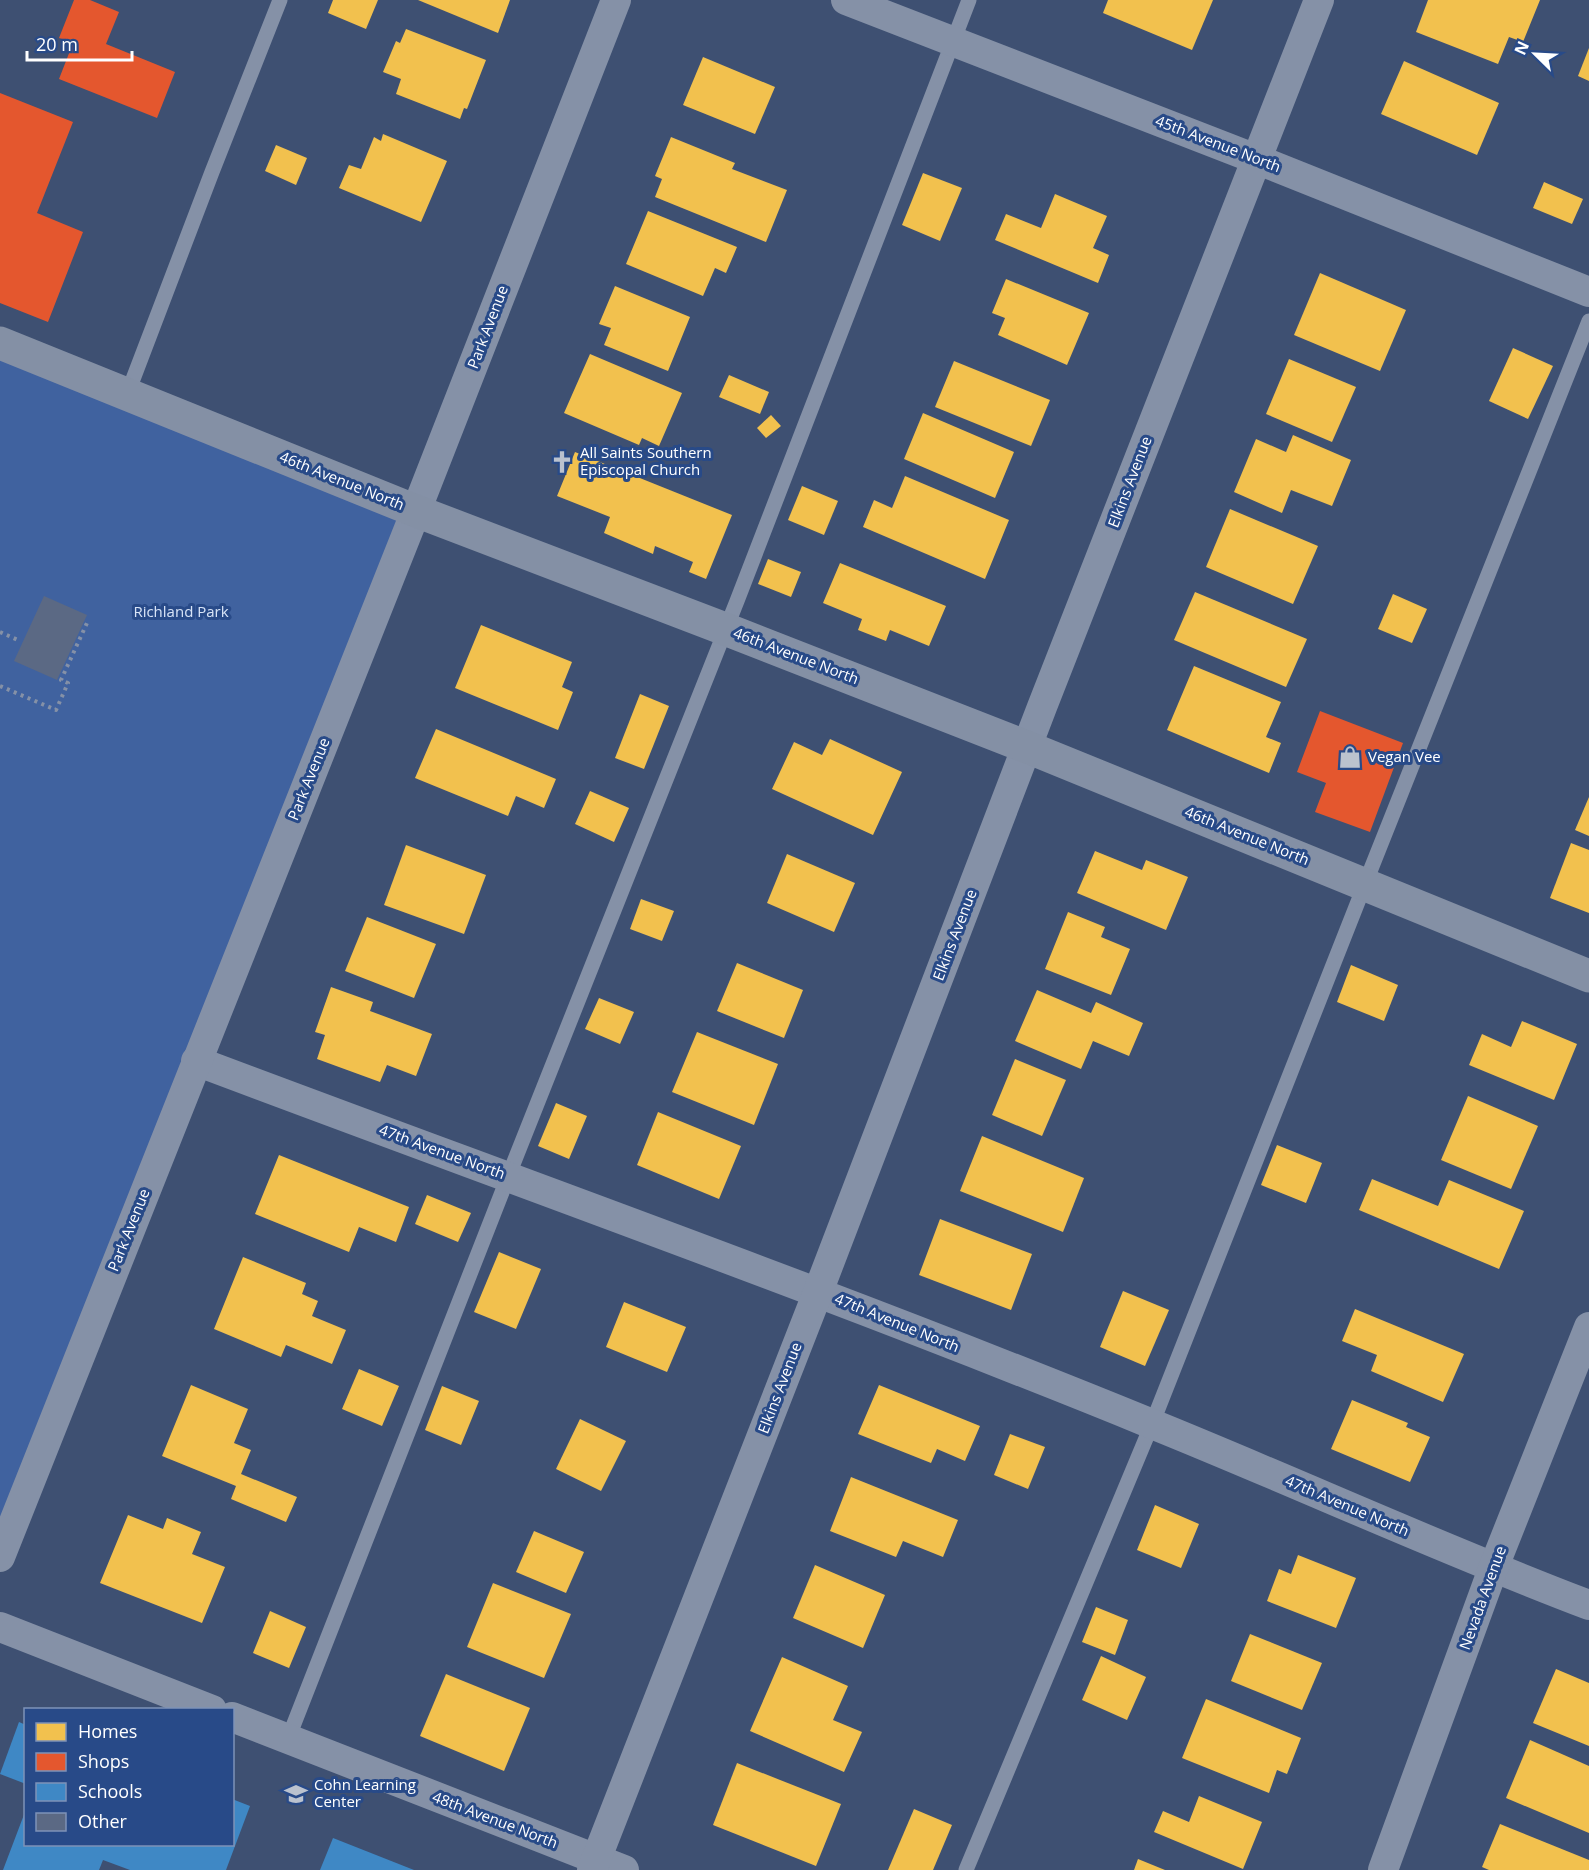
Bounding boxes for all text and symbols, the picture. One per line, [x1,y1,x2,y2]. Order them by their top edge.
scale bar [27,24,132,62]
north arrow [1505,24,1565,84]
text: 20 m [36,32,78,56]
text: N [1509,37,1534,58]
street label: 45th Avenue North [1153,110,1284,176]
street label: Park Avenue [462,282,512,371]
street label: Elkins Avenue [1102,433,1156,530]
place label: All Saints Southern Episcopal Church [580,442,712,479]
street label: 46th Avenue North [277,446,408,514]
church icon: All Saints Southern Episcopal Church [549,449,575,475]
park label: Richland Park [133,601,229,621]
street label: 46th Avenue North [731,622,862,688]
street label: Park Avenue [282,734,334,823]
shop icon: Vegan Vee [1337,744,1363,770]
place label: Vegan Vee [1368,746,1441,766]
street label: 46th Avenue North [1182,801,1313,869]
street label: Elkins Avenue [927,886,981,983]
street label: 47th Avenue North [377,1119,508,1183]
street label: Park Avenue [102,1185,154,1274]
street label: 47th Avenue North [832,1288,963,1356]
street label: Elkins Avenue [752,1339,806,1436]
street label: 47th Avenue North [1282,1470,1412,1540]
street label: Nevada Avenue [1454,1543,1510,1652]
legend [24,1708,234,1846]
text: Homes [78,1719,137,1743]
text: Shops [78,1749,129,1773]
place label: Cohn Learning Center [314,1774,416,1811]
text: Schools [78,1779,142,1803]
school or university icon: Cohn Learning Center [283,1781,309,1807]
street label: 48th Avenue North [430,1786,561,1852]
text: Other [78,1809,128,1833]

